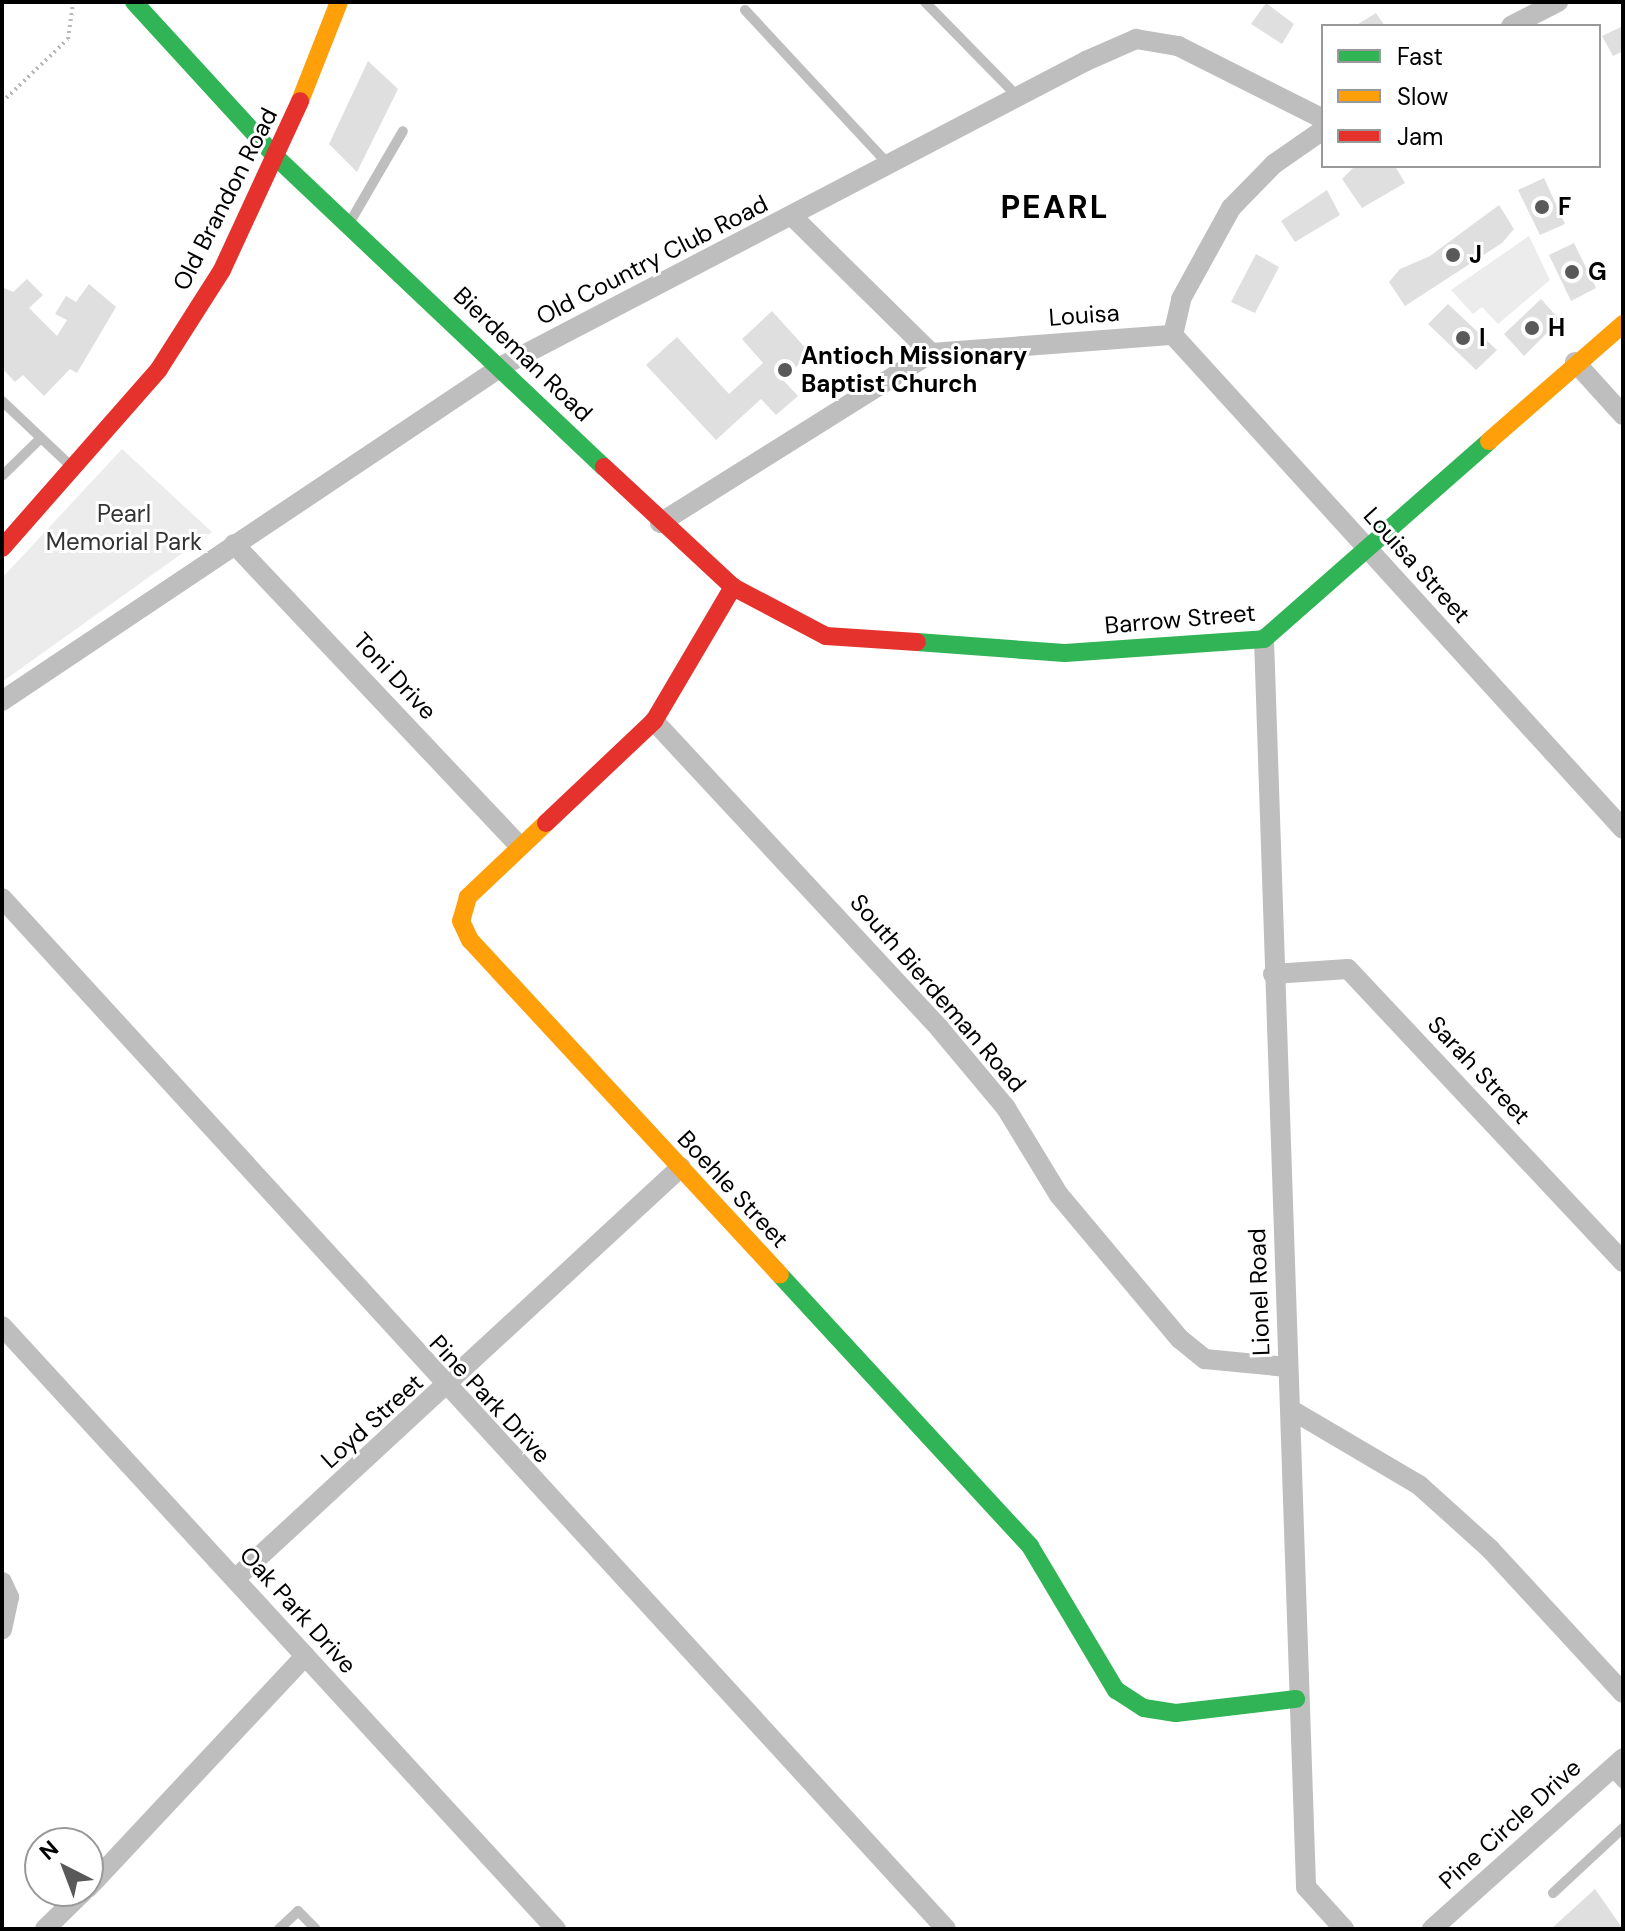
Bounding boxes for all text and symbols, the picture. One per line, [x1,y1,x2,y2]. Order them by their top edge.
legend [1321,24,1601,168]
text: Fast [1397,41,1443,72]
text: Slow [1397,81,1448,112]
street label: Old Brandon Road [167,103,283,295]
text: Jam [1397,121,1443,152]
district label: PEARL [1000,188,1110,226]
street label: Old Country Club Road [531,189,773,331]
place label: F [1558,193,1571,221]
marker: F [1533,198,1551,216]
place label: J [1469,241,1482,269]
marker: J [1444,246,1462,264]
place label: G [1588,258,1607,286]
marker: G [1563,263,1581,281]
street label: Bierdeman Road [448,281,598,427]
street label: Louisa [1048,298,1120,332]
place label: H [1548,314,1565,342]
marker: H [1523,319,1541,337]
place label: I [1479,324,1486,352]
marker: I [1454,329,1472,347]
place label: Antioch Missionary Baptist Church [801,342,1027,398]
marker: Antioch Missionary Baptist Church [776,361,794,379]
park label: Pearl Memorial Park [46,500,202,556]
street label: Louisa Street [1358,501,1476,629]
street label: Barrow Street [1103,598,1257,640]
street label: Toni Drive [348,627,442,725]
street label: South Bierdeman Road [844,888,1032,1098]
street label: Sarah Street [1422,1010,1536,1130]
street label: Boehle Street [671,1125,795,1253]
street label: Lionel Road [1242,1228,1276,1356]
street label: Pine Park Drive [424,1329,556,1469]
street label: Loyd Street [315,1368,429,1474]
street label: Oak Park Drive [234,1541,362,1679]
street label: Pine Circle Drive [1433,1753,1587,1895]
north arrow [24,1827,104,1907]
text: N [33,1834,65,1866]

